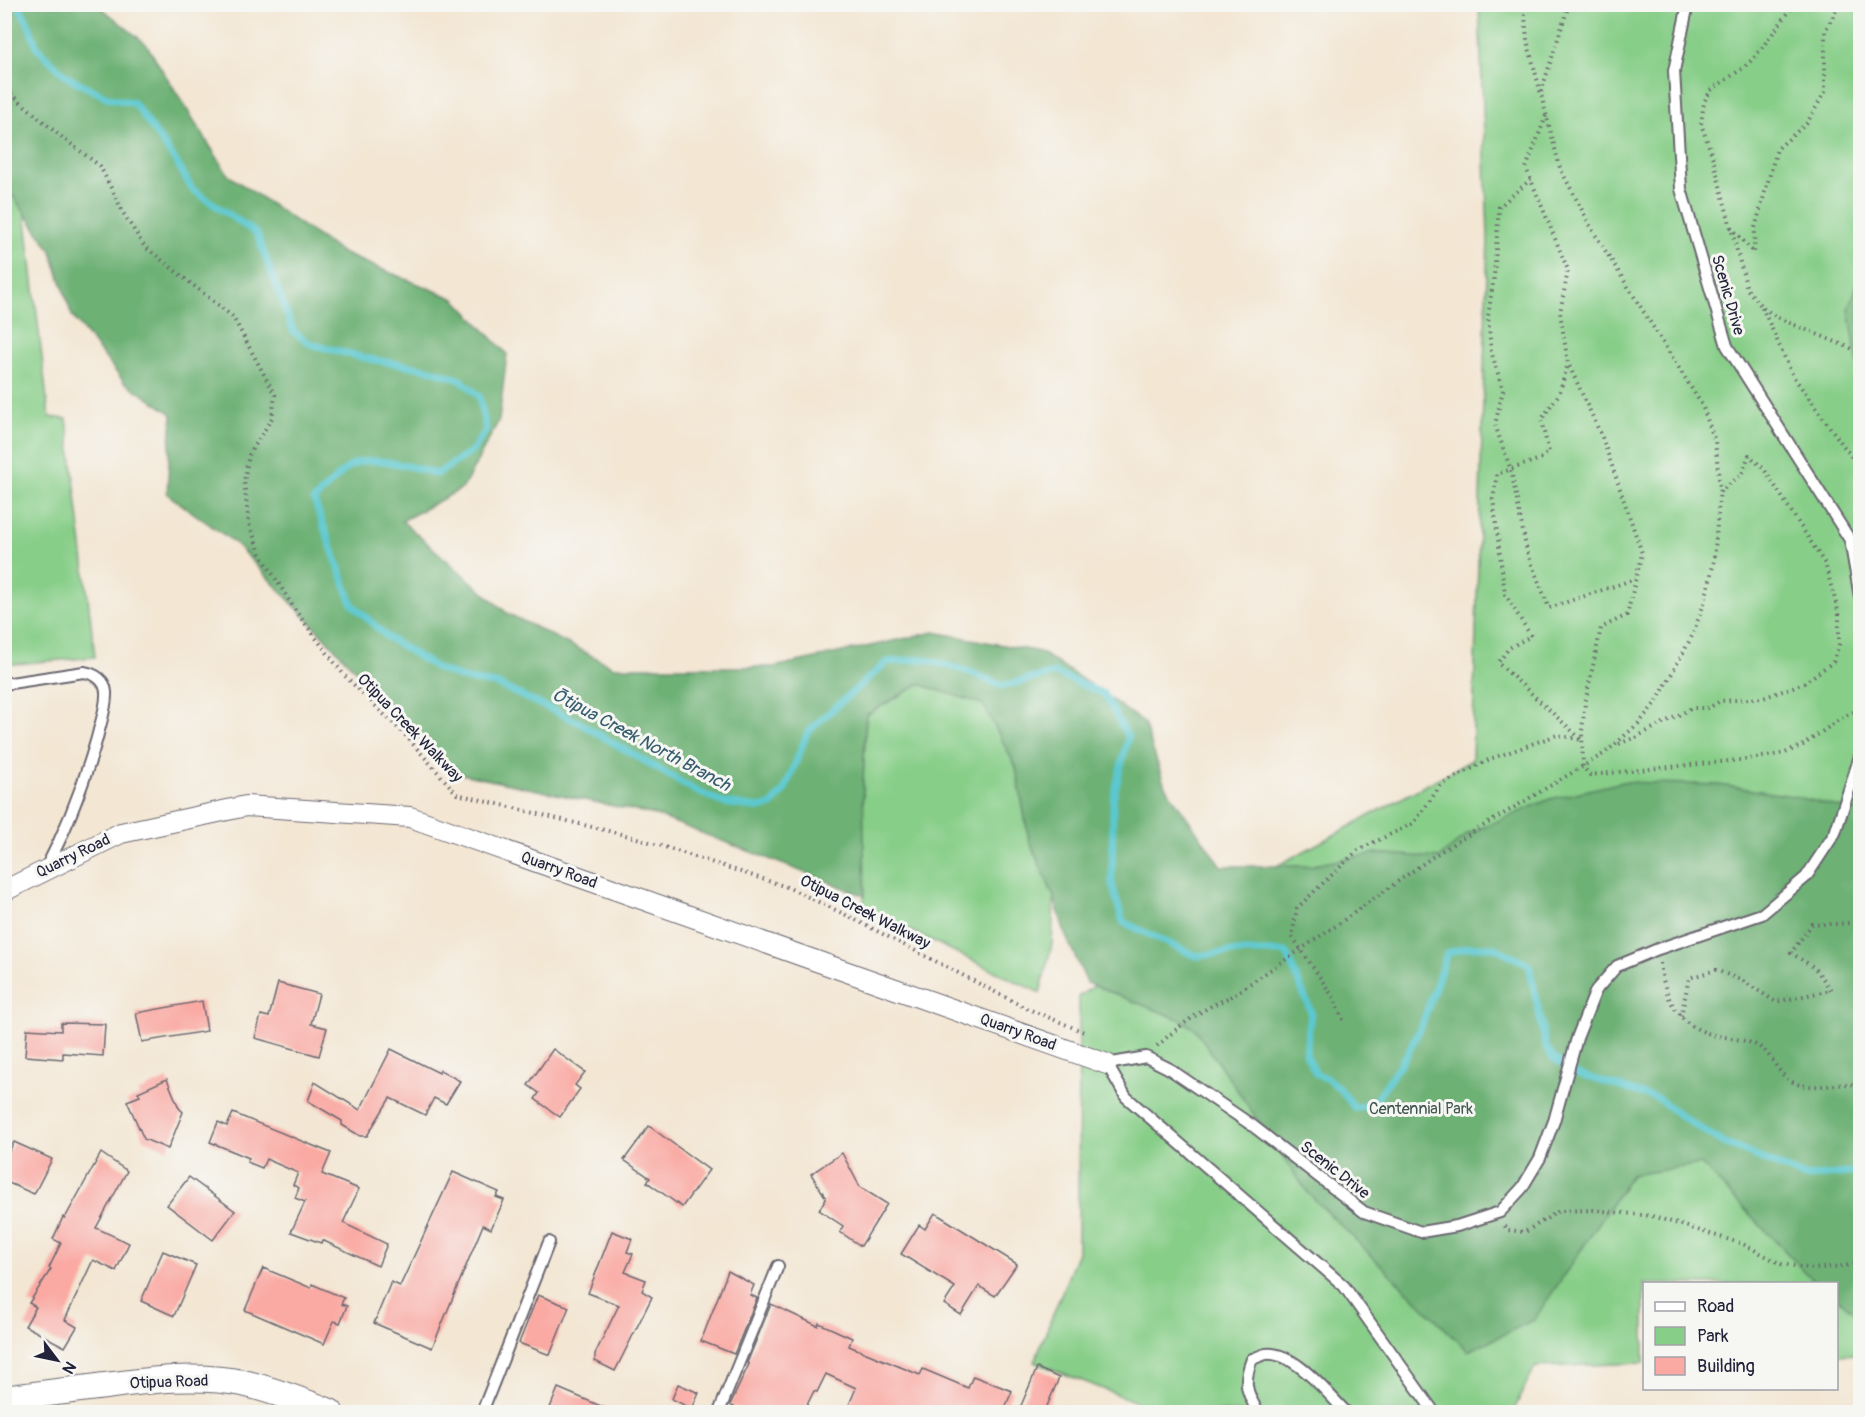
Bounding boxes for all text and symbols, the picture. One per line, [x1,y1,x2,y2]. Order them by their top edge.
street label: Scenic Drive [1707,252,1749,338]
street label: Otipua Creek Walkway [353,669,467,787]
water label: Ōtipua Creek North Branch [548,683,736,798]
street label: Quarry Road [33,829,113,883]
street label: Quarry Road [518,847,600,893]
street label: Otipua Creek Walkway [796,870,934,954]
street label: Quarry Road [977,1009,1059,1055]
park label: Centennial Park [1369,1099,1473,1119]
street label: Scenic Drive [1296,1137,1374,1203]
legend [1643,1282,1838,1390]
text: Road [1697,1295,1734,1318]
text: Park [1697,1325,1729,1348]
north arrow [27,1330,87,1390]
text: Building [1697,1355,1755,1378]
text: N [57,1358,80,1377]
street label: Otipua Road [129,1371,209,1393]

